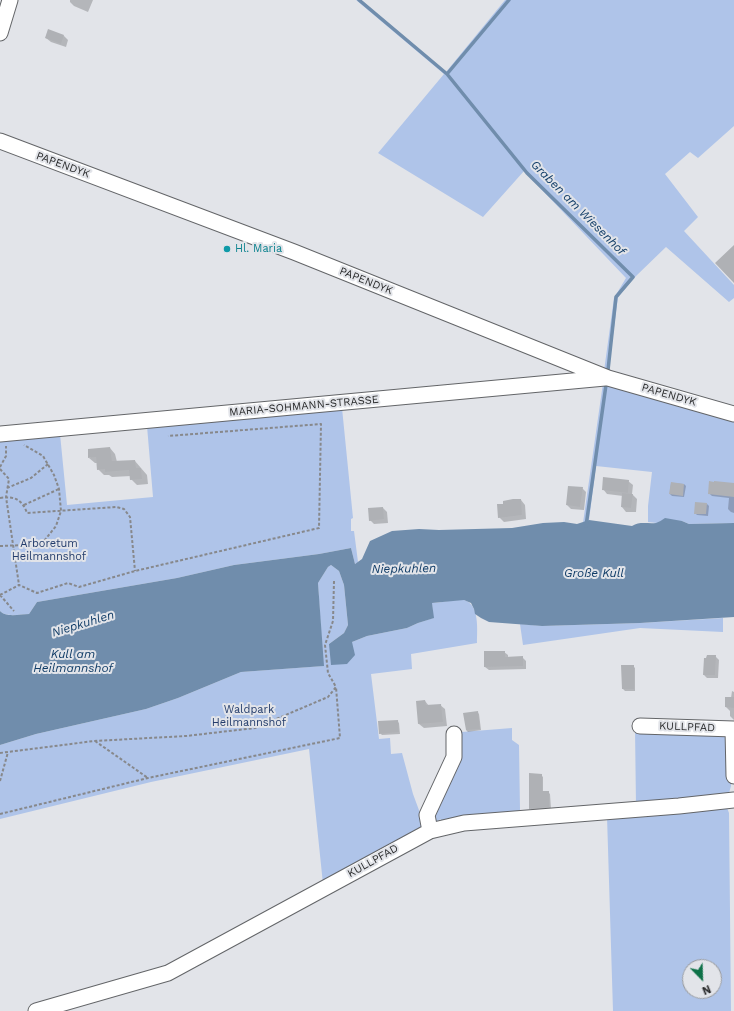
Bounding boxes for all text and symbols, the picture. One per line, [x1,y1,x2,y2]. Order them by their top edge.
street label: PAPENDYK [34,149,92,181]
water label: Graben am Wiesenhof [528,158,628,258]
place label: Hl. Maria [235,242,282,256]
marker: Hl. Maria [222,244,232,254]
street label: PAPENDYK [337,264,395,298]
street label: PAPENDYK [640,381,698,409]
street label: MARIA-SOHMANN-STRASSE [229,393,379,419]
park label: Arboretum Heilmannshof [12,537,86,563]
water label: Niepkuhlen [372,561,436,577]
water label: Große Kull [564,566,624,580]
water label: Niepkuhlen [50,608,116,640]
water label: Kull am Heilmannshof [33,647,113,675]
park label: Waldpark Heilmannshof [212,703,286,729]
street label: KULLPFAD [659,719,715,735]
street label: KULLPFAD [345,842,401,880]
north arrow [682,959,722,999]
text: N [700,982,713,997]

